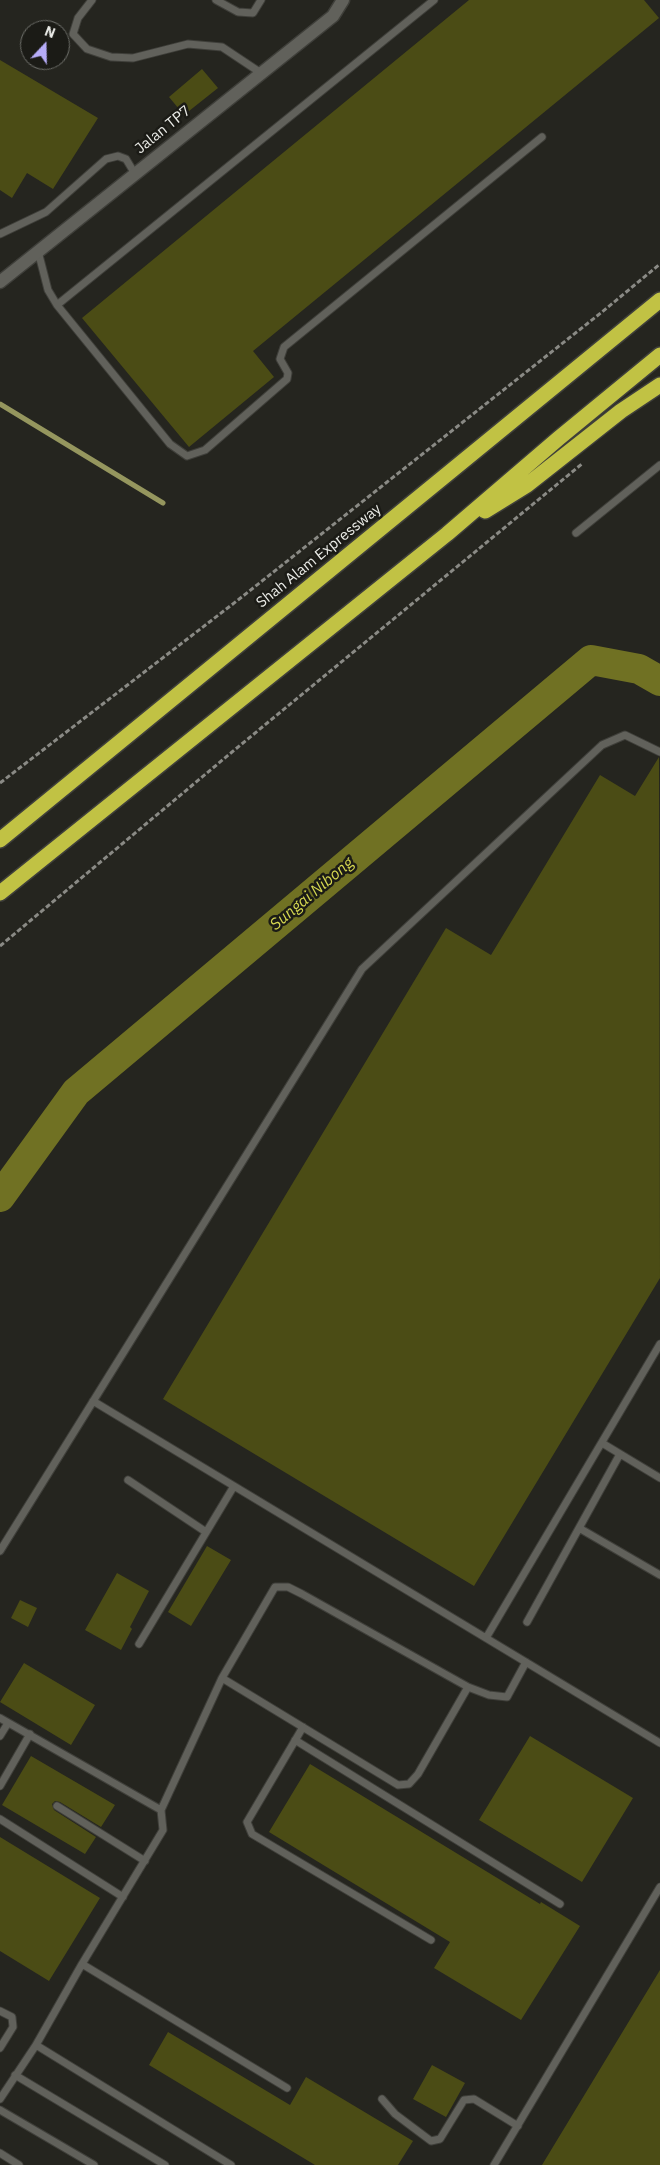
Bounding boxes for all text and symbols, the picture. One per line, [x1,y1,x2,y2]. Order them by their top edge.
north arrow [20,20,70,70]
text: N [42,22,58,42]
street label: Jalan TP7 [132,102,194,158]
street label: Shah Alam Expressway [253,500,385,612]
water label: Sungai Nibong [266,854,358,934]

